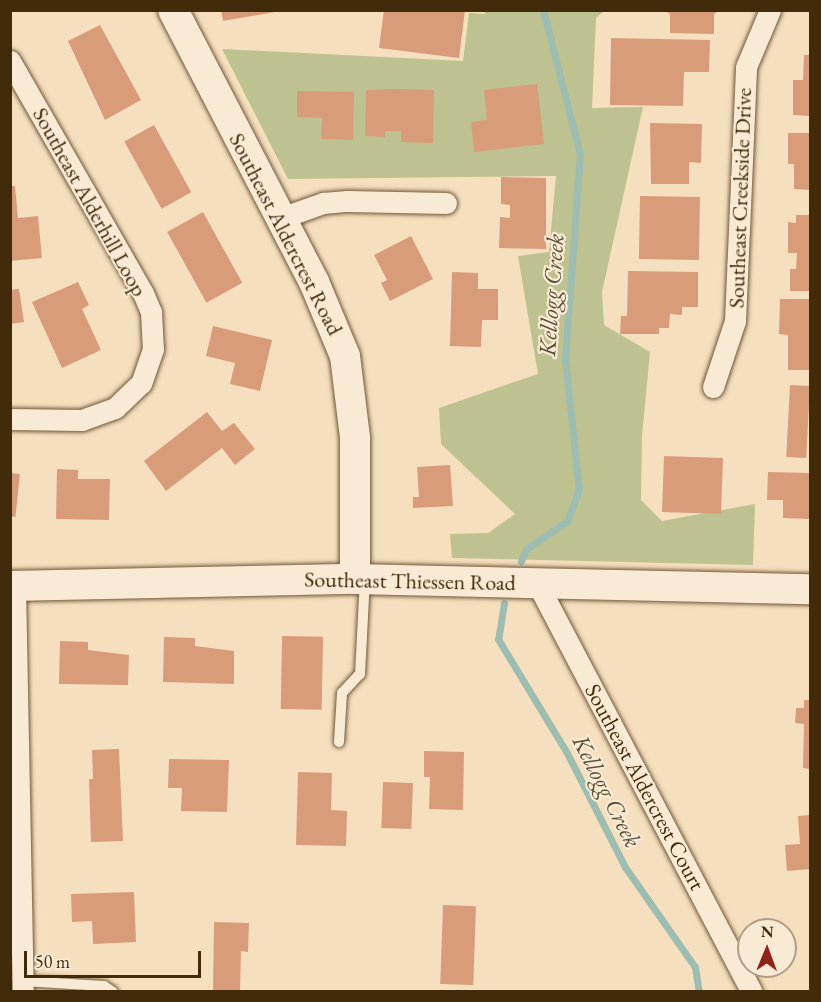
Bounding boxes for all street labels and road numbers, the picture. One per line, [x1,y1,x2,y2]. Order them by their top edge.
street label: Southeast Creekside Drive [723,87,757,309]
street label: Southeast Alderhill Loop [27,103,153,301]
street label: Southeast Aldercrest Road [224,129,348,339]
street label: Southeast Thiessen Road [304,566,516,596]
street label: Southeast Aldercrest Court [579,679,711,895]

